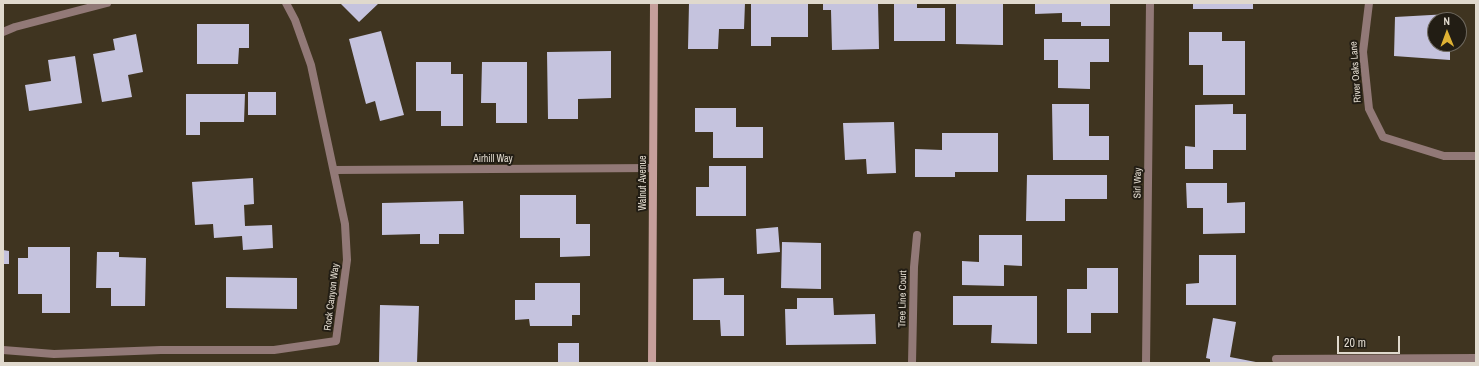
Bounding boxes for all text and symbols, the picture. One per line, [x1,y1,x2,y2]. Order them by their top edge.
north arrow [1427,12,1467,52]
text: N [1443,14,1450,28]
street label: River Oaks Lane [1348,41,1364,103]
street label: Airhill Way [473,153,513,165]
street label: Walnut Avenue [637,155,649,211]
street label: Sirl Way [1132,168,1144,198]
street label: Rock Canyon Way [322,263,342,331]
street label: Tree Line Court [897,270,909,328]
scale bar [1339,328,1402,354]
text: 20 m [1344,335,1366,351]

